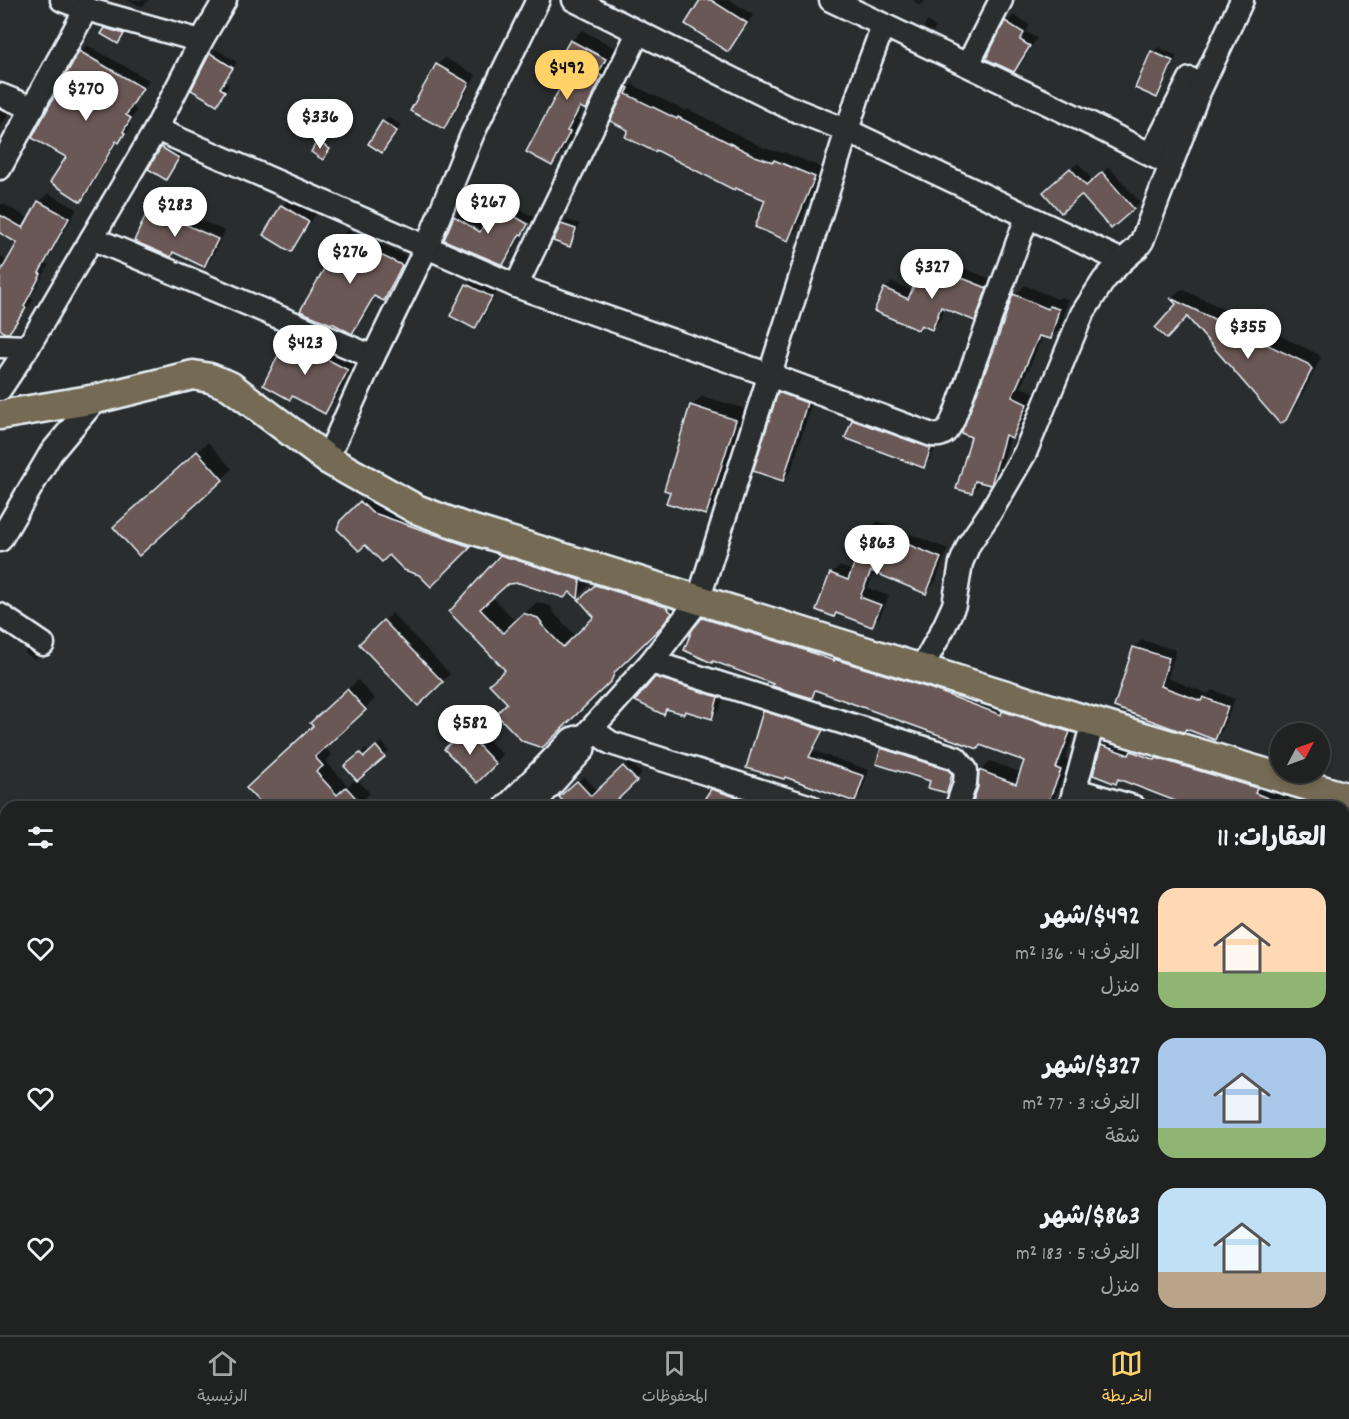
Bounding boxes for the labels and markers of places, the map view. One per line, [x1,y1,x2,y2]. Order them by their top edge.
pin: $492 [531,50,603,101]
pin: $270 [50,71,122,122]
pin: $336 [284,99,356,150]
pin: $267 [452,184,524,235]
pin: $283 [139,187,211,238]
pin: $276 [314,234,386,285]
pin: $327 [896,249,968,300]
pin: $355 [1212,309,1284,360]
pin: $423 [269,325,341,376]
pin: $863 [841,525,913,576]
pin: $582 [434,705,506,756]

